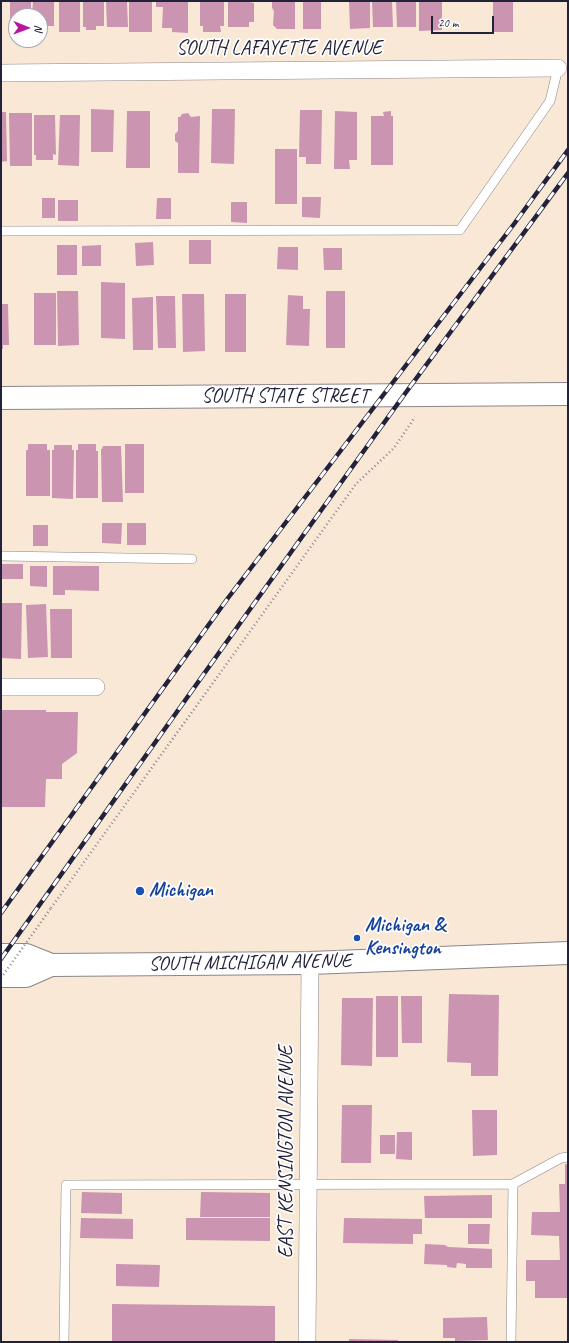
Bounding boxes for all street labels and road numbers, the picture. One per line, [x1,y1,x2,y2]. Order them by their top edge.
street label: SOUTH LAFAYETTE AVENUE [176,37,382,61]
street label: SOUTH STATE STREET [202,385,368,409]
street label: SOUTH MICHIGAN AVENUE [148,949,352,977]
street label: EAST KENSINGTON AVENUE [275,1046,299,1258]

